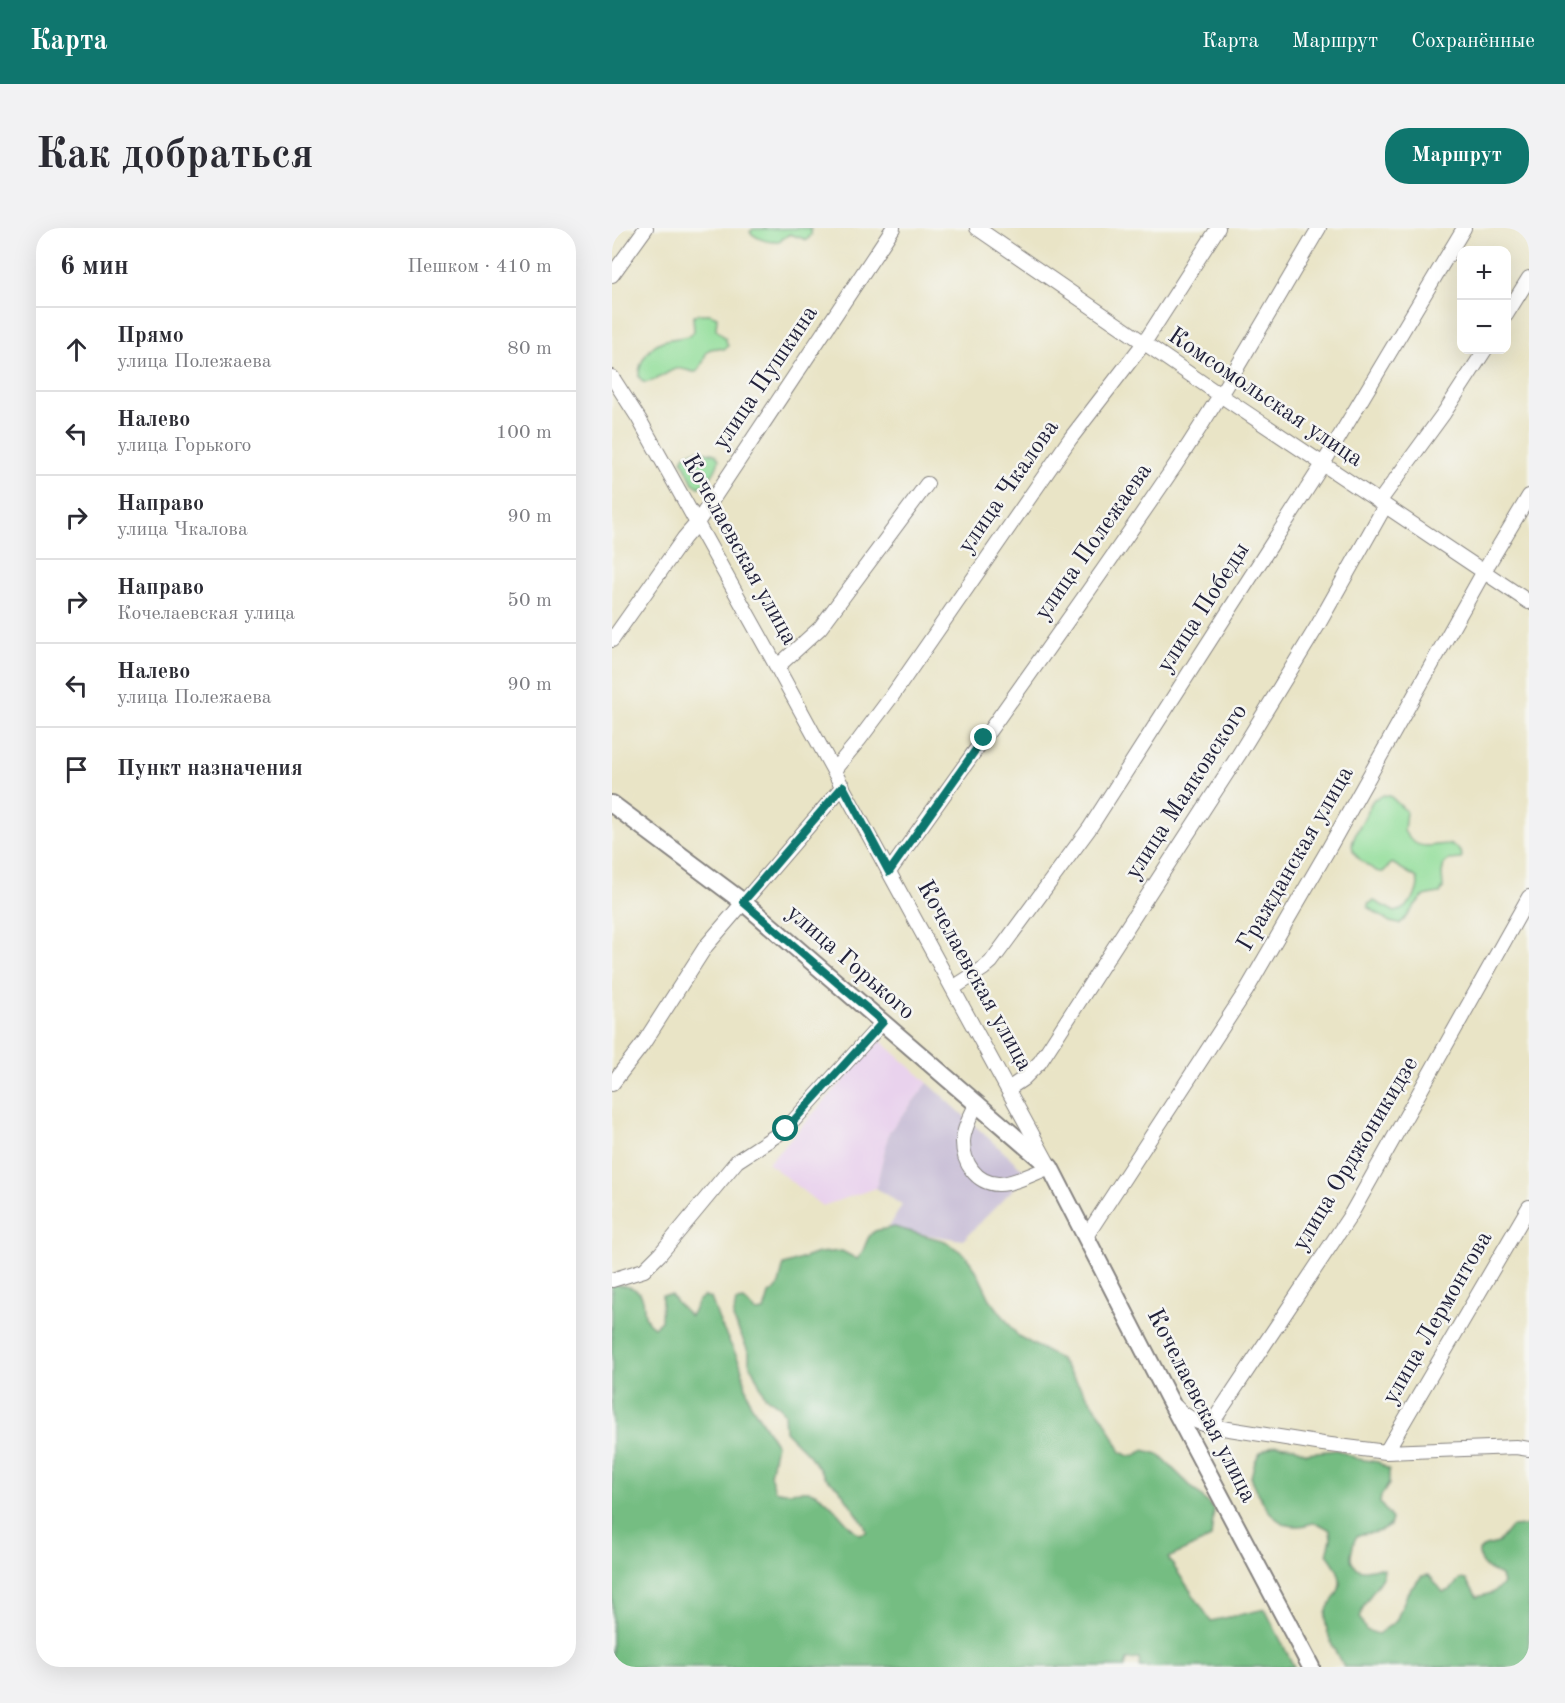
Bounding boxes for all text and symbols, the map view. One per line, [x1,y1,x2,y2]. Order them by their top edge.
text: Карта [30,28,108,56]
text: Карта [1202,31,1259,52]
text: Маршрут [1292,31,1378,52]
text: Сохранённые [1411,31,1535,52]
button: Маршрут [1385,128,1529,184]
text: Как добраться [36,135,313,177]
map controls [1457,246,1511,354]
button: + [1457,246,1511,300]
text: 6 мин [60,254,129,280]
text: Пешком · 410 m [407,257,552,277]
button: − [1457,300,1511,354]
street label: улица Пушкина [709,302,823,454]
street label: Комсомольская улица [1163,324,1367,472]
text: Прямо [117,325,184,347]
icon: ahead [60,333,93,366]
text: 80 m [507,339,552,359]
text: улица Полежаева [117,352,272,372]
text: Налево [117,409,190,431]
street label: улица Чкалова [954,416,1064,558]
icon: left [60,417,93,450]
text: 100 m [496,423,552,443]
text: улица Горького [117,436,251,456]
street label: Кочелаевская улица [677,451,801,649]
street label: улица Полежаева [1031,459,1157,625]
text: Направо [117,493,204,515]
icon: right [60,501,93,534]
text: 90 m [507,507,552,527]
text: улица Чкалова [117,520,248,540]
street label: улица Победы [1153,539,1255,677]
text: Направо [117,577,204,599]
icon: right [60,585,93,618]
text: 50 m [507,591,552,611]
text: Кочелаевская улица [117,604,295,624]
text: Налево [117,661,190,683]
icon: left [60,669,93,702]
text: 90 m [507,675,552,695]
text: улица Полежаева [117,688,272,708]
street label: улица Маяковского [1121,700,1253,884]
route end [970,724,996,750]
icon: arrive [60,753,93,786]
text: Пункт назначения [117,758,303,780]
street label: Гражданская улица [1233,762,1359,955]
street label: Кочелаевская улица [912,877,1036,1075]
street label: улица Горького [781,901,919,1025]
street label: улица Орджоникидзе [1289,1053,1423,1255]
route start [772,1115,798,1141]
street label: улица Лермонтова [1379,1227,1497,1409]
street label: Кочелаевская улица [1142,1305,1260,1507]

